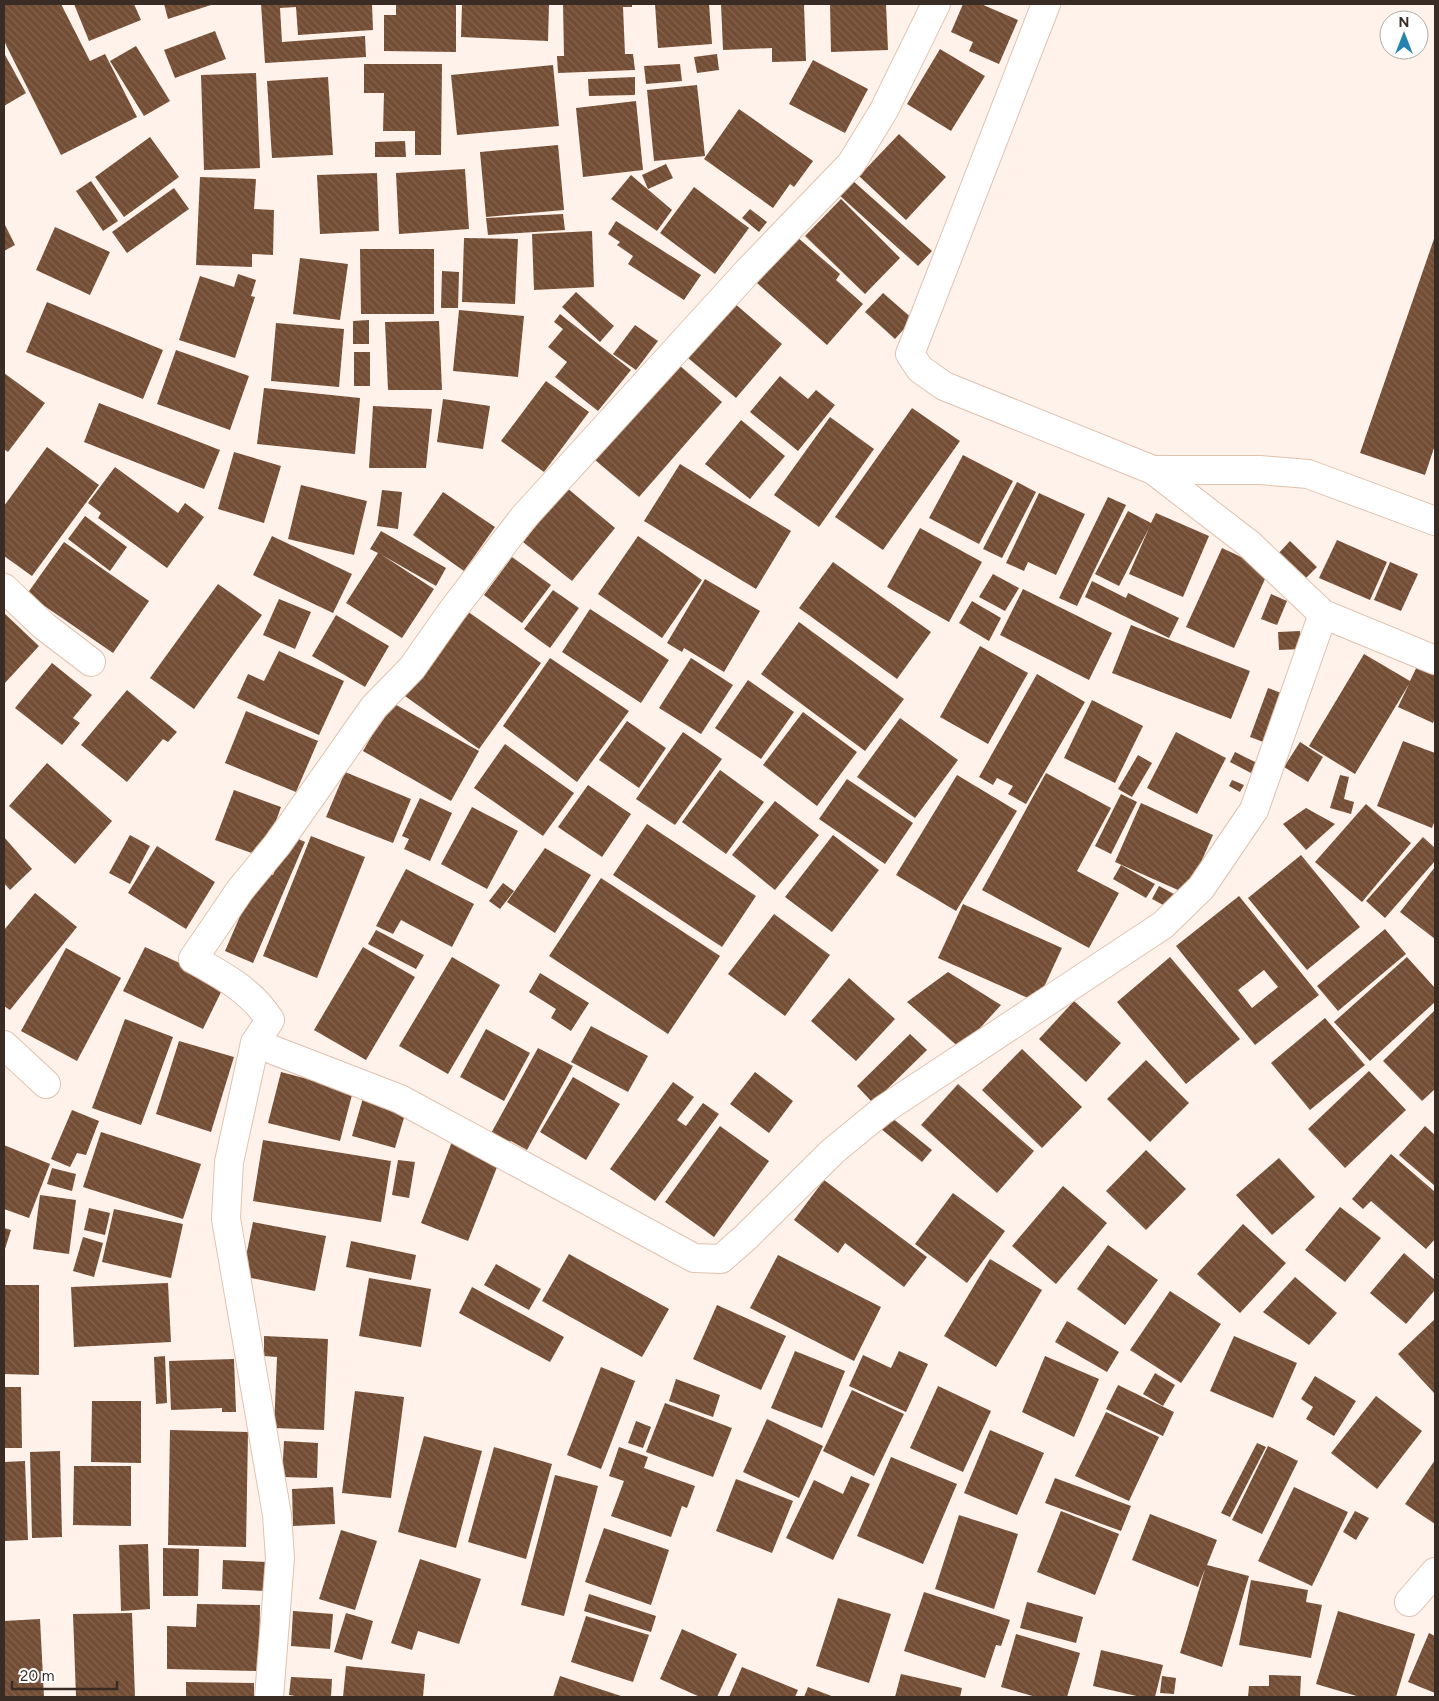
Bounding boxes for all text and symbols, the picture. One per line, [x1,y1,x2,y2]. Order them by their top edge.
north arrow [1379,10,1429,60]
text: N [1399,14,1409,31]
scale bar [12,1658,118,1690]
text: 20 m [20,1667,54,1685]

